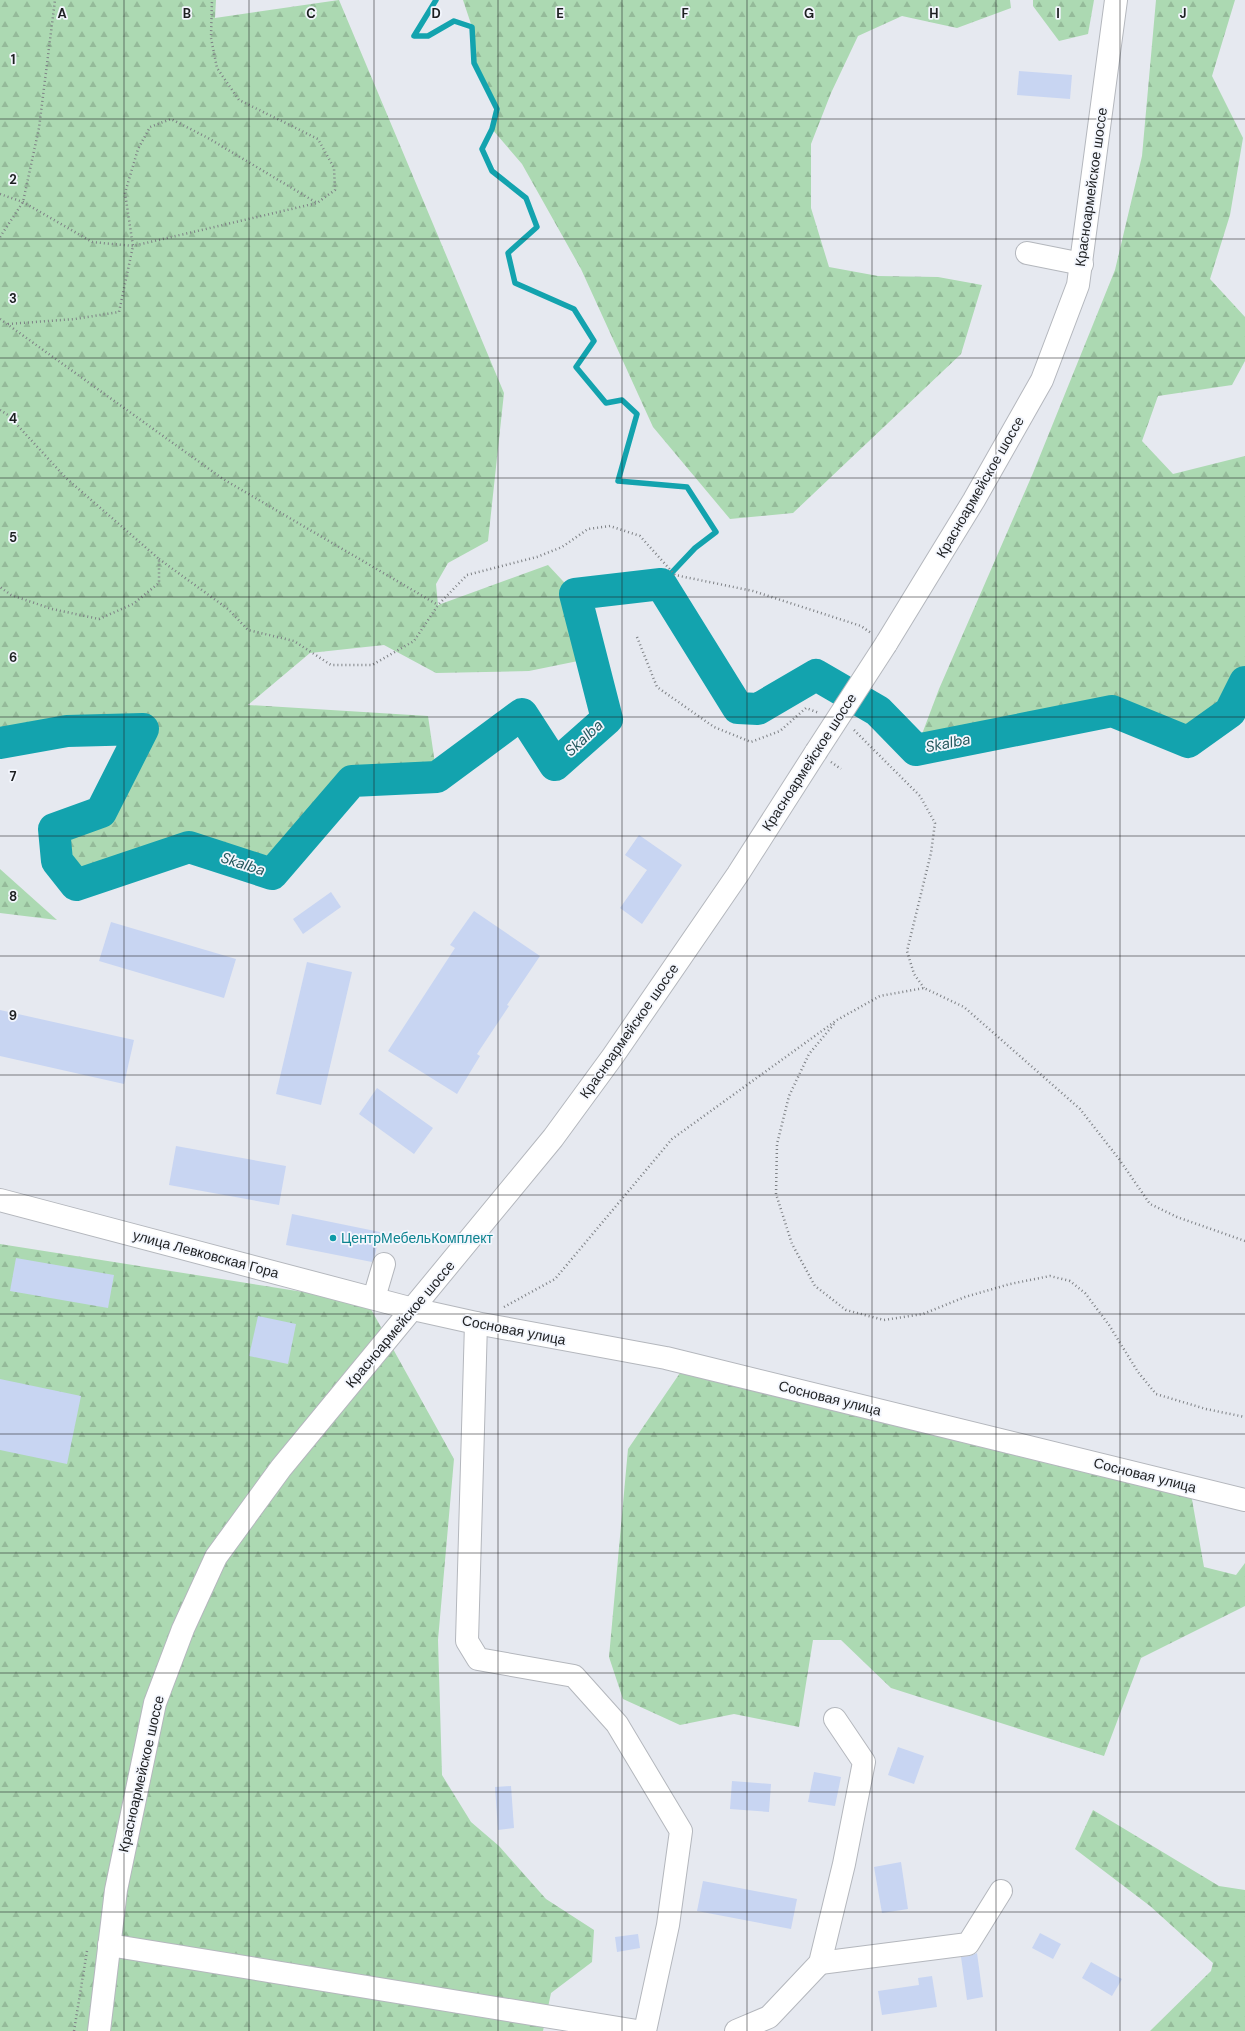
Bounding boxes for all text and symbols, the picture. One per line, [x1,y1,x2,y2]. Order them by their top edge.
text: A [57,5,67,22]
text: B [183,5,191,22]
text: C [306,5,316,22]
text: D [431,5,441,22]
text: E [556,5,564,22]
text: F [681,5,689,22]
text: G [804,5,814,22]
text: H [929,5,939,22]
text: I [1056,5,1060,22]
text: J [1179,5,1187,22]
text: 1 [11,51,15,68]
street label: Красноармейское шоссе [1071,106,1111,268]
text: 2 [9,171,17,188]
text: 3 [9,290,17,307]
text: 4 [9,410,17,427]
street label: Красноармейское шоссе [932,413,1028,561]
text: 5 [9,529,17,546]
text: 6 [9,649,17,666]
street label: Красноармейское шоссе [758,690,860,834]
water label: Skalba [561,715,607,761]
water label: Skalba [924,729,972,757]
text: 7 [10,768,17,785]
water label: Skalba [218,847,268,881]
text: 8 [9,888,17,905]
street label: Красноармейское шоссе [576,960,683,1102]
text: 9 [9,1007,17,1024]
street label: улица Левковская Гора [131,1226,281,1282]
place label: ЦентрМебельКомплект [341,1229,494,1247]
marker: ЦентрМебельКомплект [328,1233,338,1243]
street label: Красноармейское шоссе [342,1257,459,1391]
street label: Сосновая улица [461,1311,568,1349]
street label: Сосновая улица [777,1377,883,1420]
street label: Сосновая улица [1092,1454,1198,1497]
street label: Красноармейское шоссе [114,1694,168,1854]

